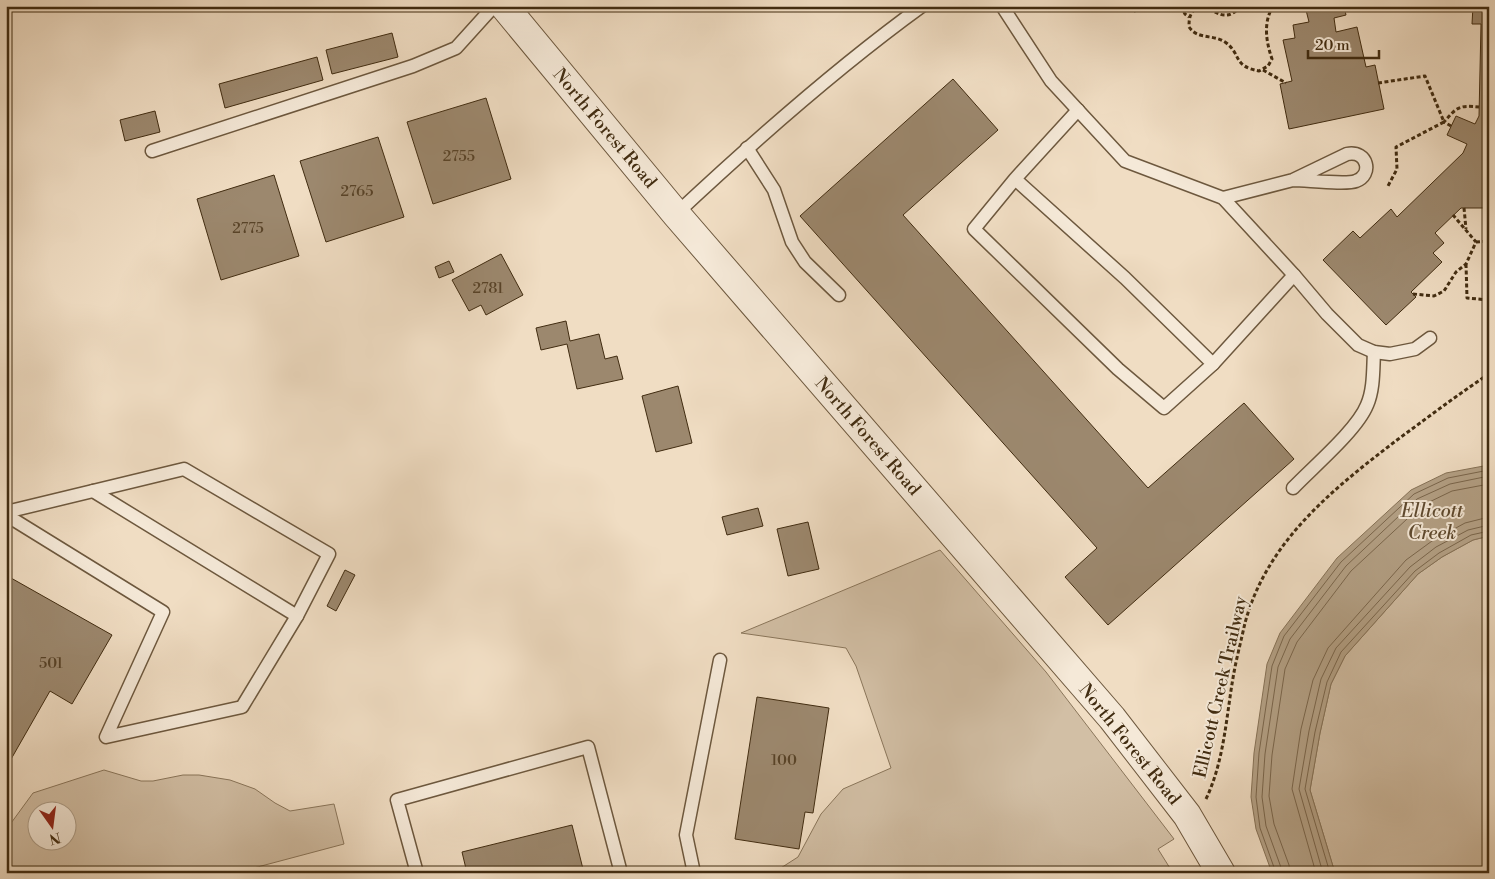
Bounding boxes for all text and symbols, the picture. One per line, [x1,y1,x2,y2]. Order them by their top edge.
scale bar [1308,28,1379,60]
text: 20 m [1315,36,1350,55]
street label: North Forest Road [548,64,662,194]
house number: 2755 [443,147,475,166]
house number: 2765 [341,182,373,201]
house number: 2775 [232,219,264,238]
house number: 2781 [472,279,504,298]
street label: North Forest Road [810,372,926,501]
water label: Ellicott Creek [1400,499,1464,545]
street label: Ellicott Creek Trailway [1188,594,1253,780]
house number: 501 [39,654,64,673]
street label: North Forest Road [1074,679,1186,810]
house number: 100 [771,751,797,770]
north arrow [28,802,78,852]
text: N [47,828,62,848]

